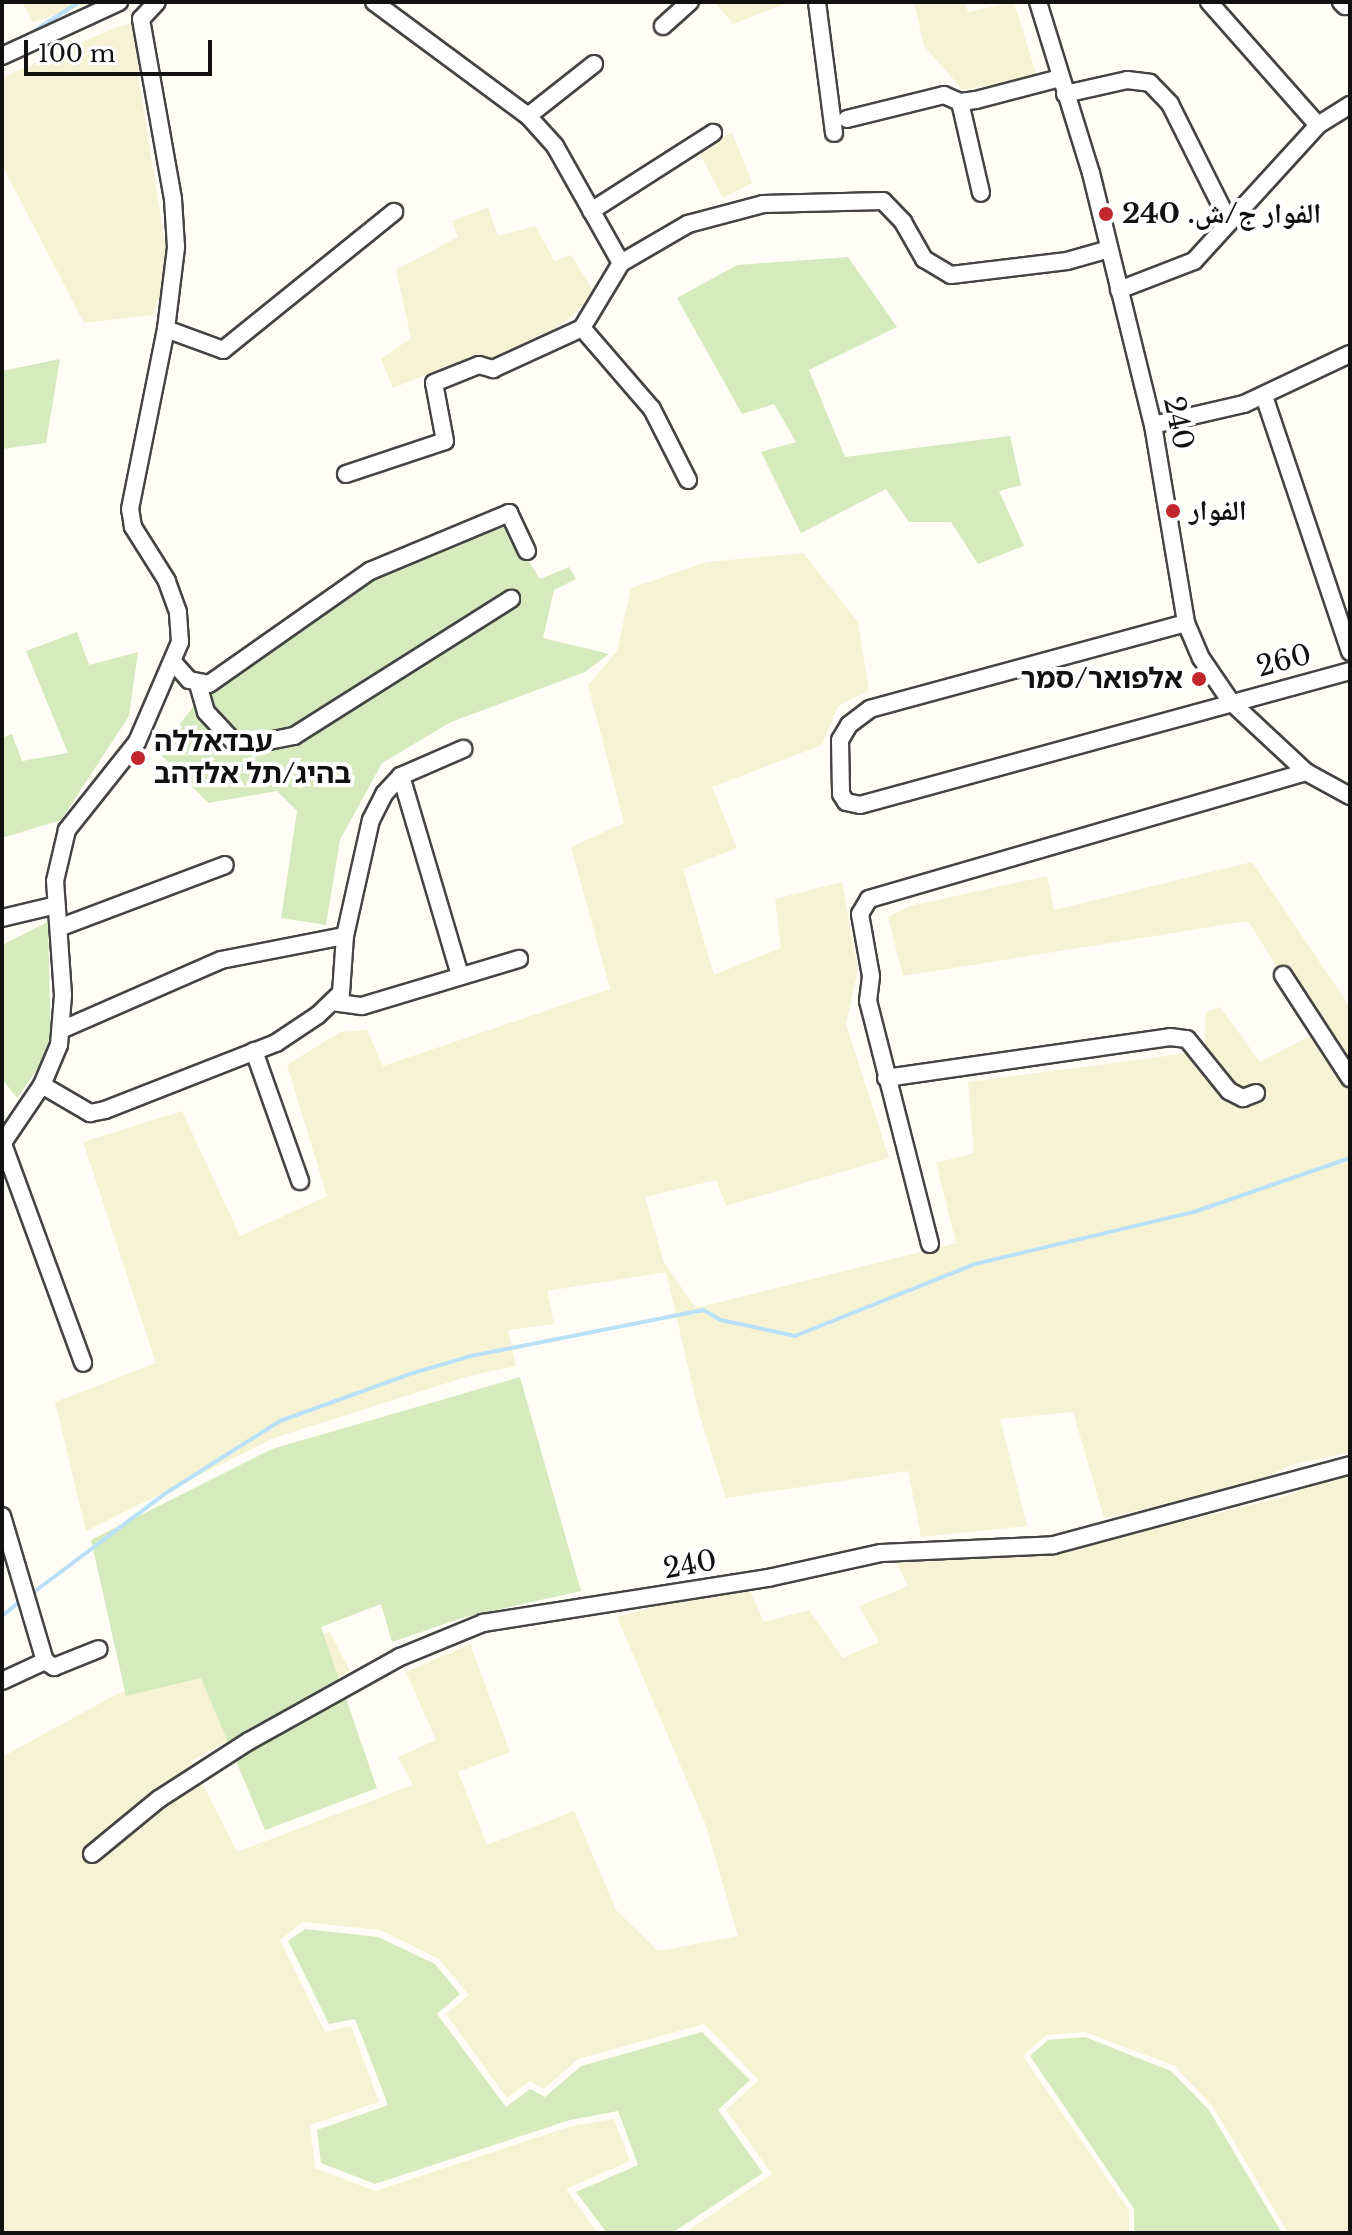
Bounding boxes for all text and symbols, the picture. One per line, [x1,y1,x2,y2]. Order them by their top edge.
scale bar [28,24,216,74]
text: 100 m [38,39,116,68]
place label: الفوار ج/ش. 240 [1122,197,1321,231]
marker: الفوار ج/ش. 240 [1097,205,1115,223]
street label: 240 [1156,393,1200,453]
place label: الفوار [1189,494,1247,528]
marker: الفوار [1164,502,1182,520]
street label: 260 [1253,638,1315,684]
place label: אלפואר/סמר [1021,662,1183,696]
marker: אלפואר/סמר [1190,670,1208,688]
place label: עבדאללה בהיג/תל אלדהב [154,725,351,791]
marker: עבדאללה בהיג/תל אלדהב [129,749,147,767]
street label: 240 [661,1544,719,1586]

